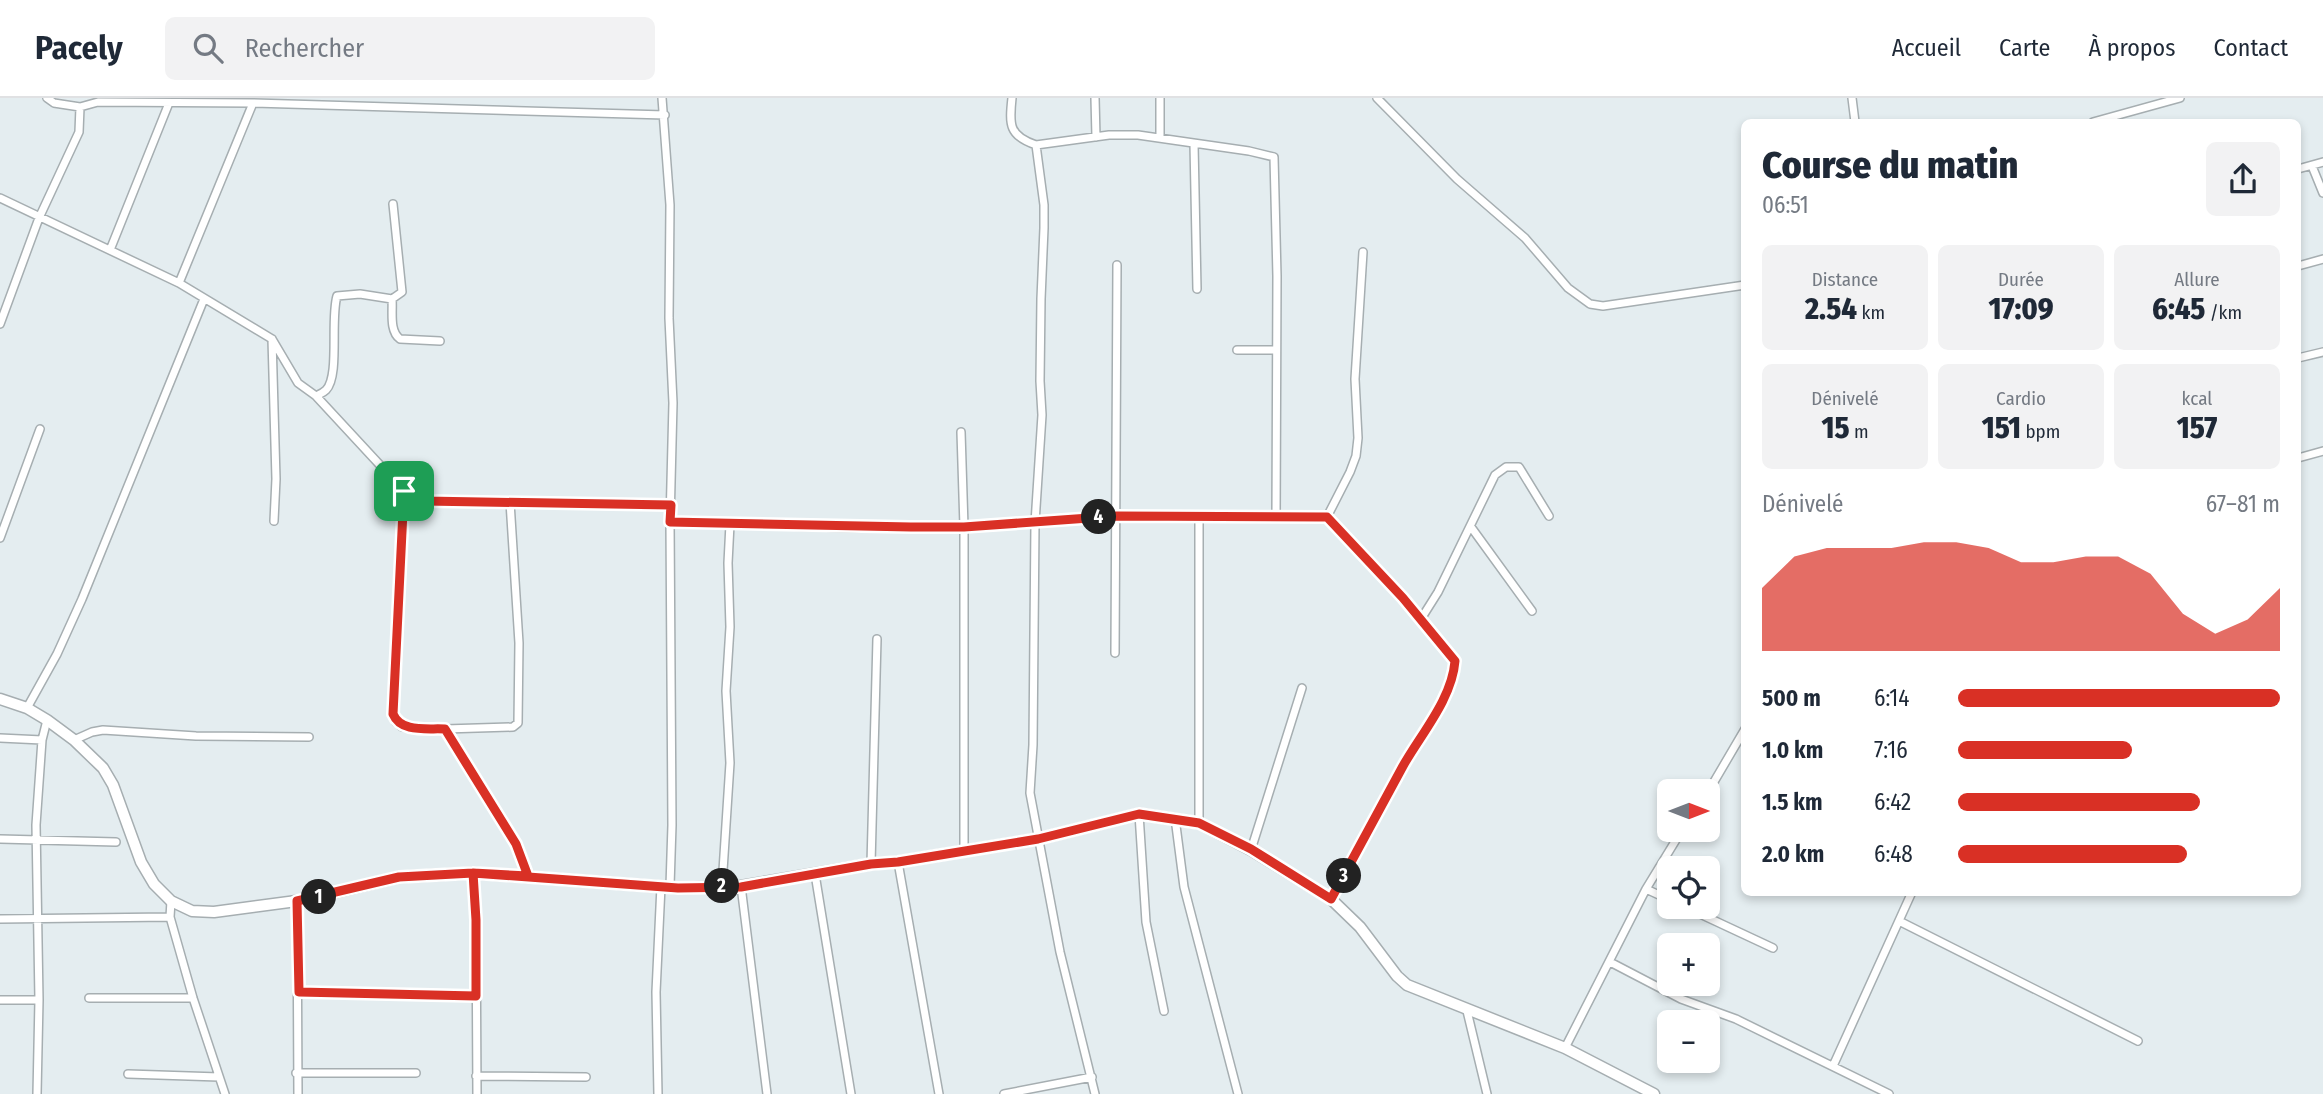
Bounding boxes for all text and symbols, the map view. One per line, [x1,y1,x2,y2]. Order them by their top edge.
search box [165,17,655,80]
text: Pacely [35,28,123,68]
icon: search [189,29,227,67]
text: Rechercher [245,33,364,64]
text: Accueil [1892,34,1961,62]
text: Carte [1999,34,2050,62]
text: À propos [2088,34,2175,62]
text: Contact [2213,34,2288,62]
text: Course du matin [1762,142,2018,188]
button: share [2206,142,2280,216]
text: 06:51 [1762,191,1809,219]
text: Distance [1812,268,1878,291]
text: Durée [1998,268,2044,291]
text: Allure [2174,268,2220,291]
text: 2.54 [1805,291,1857,327]
text: 17:09 [1988,291,2054,327]
text: 6:45 [2152,291,2205,327]
text: km [1857,301,1885,324]
text: /km [2205,301,2242,324]
text: Dénivelé [1811,387,1879,410]
text: Cardio [1996,387,2046,410]
text: kcal [2182,387,2212,410]
text: 15 [1821,410,1849,446]
text: 151 [1982,410,2021,446]
text: 157 [2177,410,2217,446]
text: m [1849,420,1869,443]
text: bpm [2021,420,2060,443]
pin [374,461,434,521]
icon: arrive [385,472,423,510]
text: Dénivelé [1762,490,1843,518]
text: 67–81 m [2206,490,2280,518]
pin: 4 [1082,500,1116,534]
text: 4 [1094,505,1103,528]
text: 500 m [1762,684,1821,712]
text: 6:14 [1874,684,1909,712]
text: 1.0 km [1762,736,1823,764]
text: 7:16 [1874,736,1908,764]
north arrow [1657,779,1720,842]
map controls [1657,779,1720,1073]
text: 1.5 km [1762,788,1823,816]
text: 6:42 [1874,788,1911,816]
text: 2.0 km [1762,840,1824,868]
text: 6:48 [1874,840,1913,868]
button: locate [1657,856,1720,919]
pin: 3 [1326,858,1362,894]
text: 3 [1339,864,1348,887]
pin: 2 [704,868,740,904]
text: 2 [717,874,726,897]
pin: 1 [302,880,336,914]
text: 1 [314,885,323,908]
button: + [1657,933,1720,996]
button: − [1657,1010,1720,1073]

